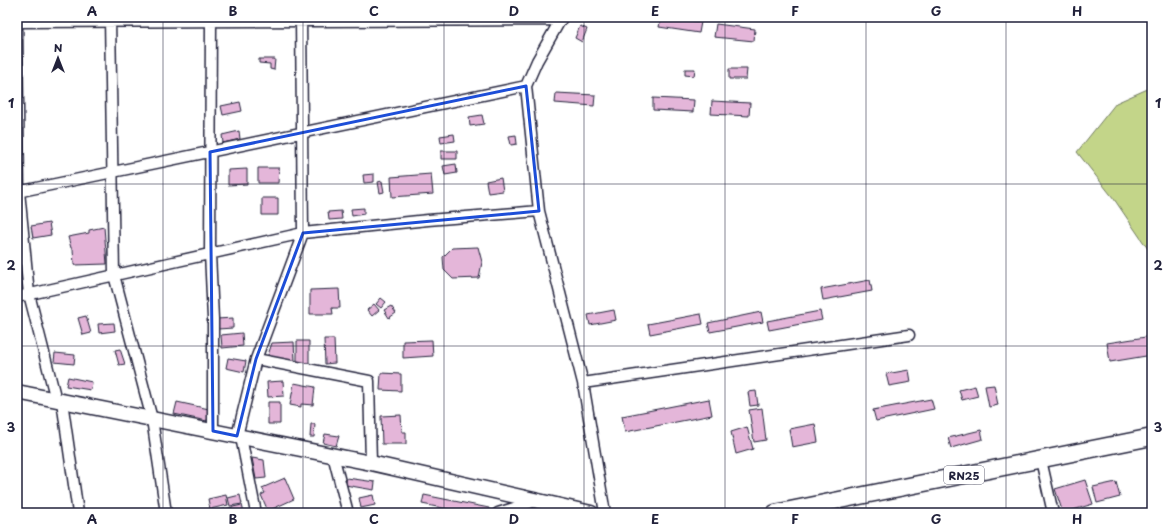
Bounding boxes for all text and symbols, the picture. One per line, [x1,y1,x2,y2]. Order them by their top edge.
text: A [87,1,97,20]
text: B [229,1,238,20]
text: C [369,1,379,20]
text: D [509,1,519,20]
text: E [651,1,659,20]
text: F [791,1,799,20]
text: G [931,1,941,20]
text: H [1072,1,1082,20]
north arrow [38,38,78,78]
text: N [54,39,63,56]
text: 1 [8,93,14,112]
text: 1 [1155,93,1161,112]
text: 2 [6,255,16,274]
text: 2 [1153,255,1163,274]
text: 3 [7,417,16,436]
text: 3 [1154,417,1163,436]
road number: RN25 [944,466,984,484]
text: A [87,509,97,528]
text: B [229,509,238,528]
text: C [369,509,379,528]
text: D [509,509,519,528]
text: E [651,509,659,528]
text: F [791,509,799,528]
text: G [931,509,941,528]
text: H [1072,509,1082,528]

